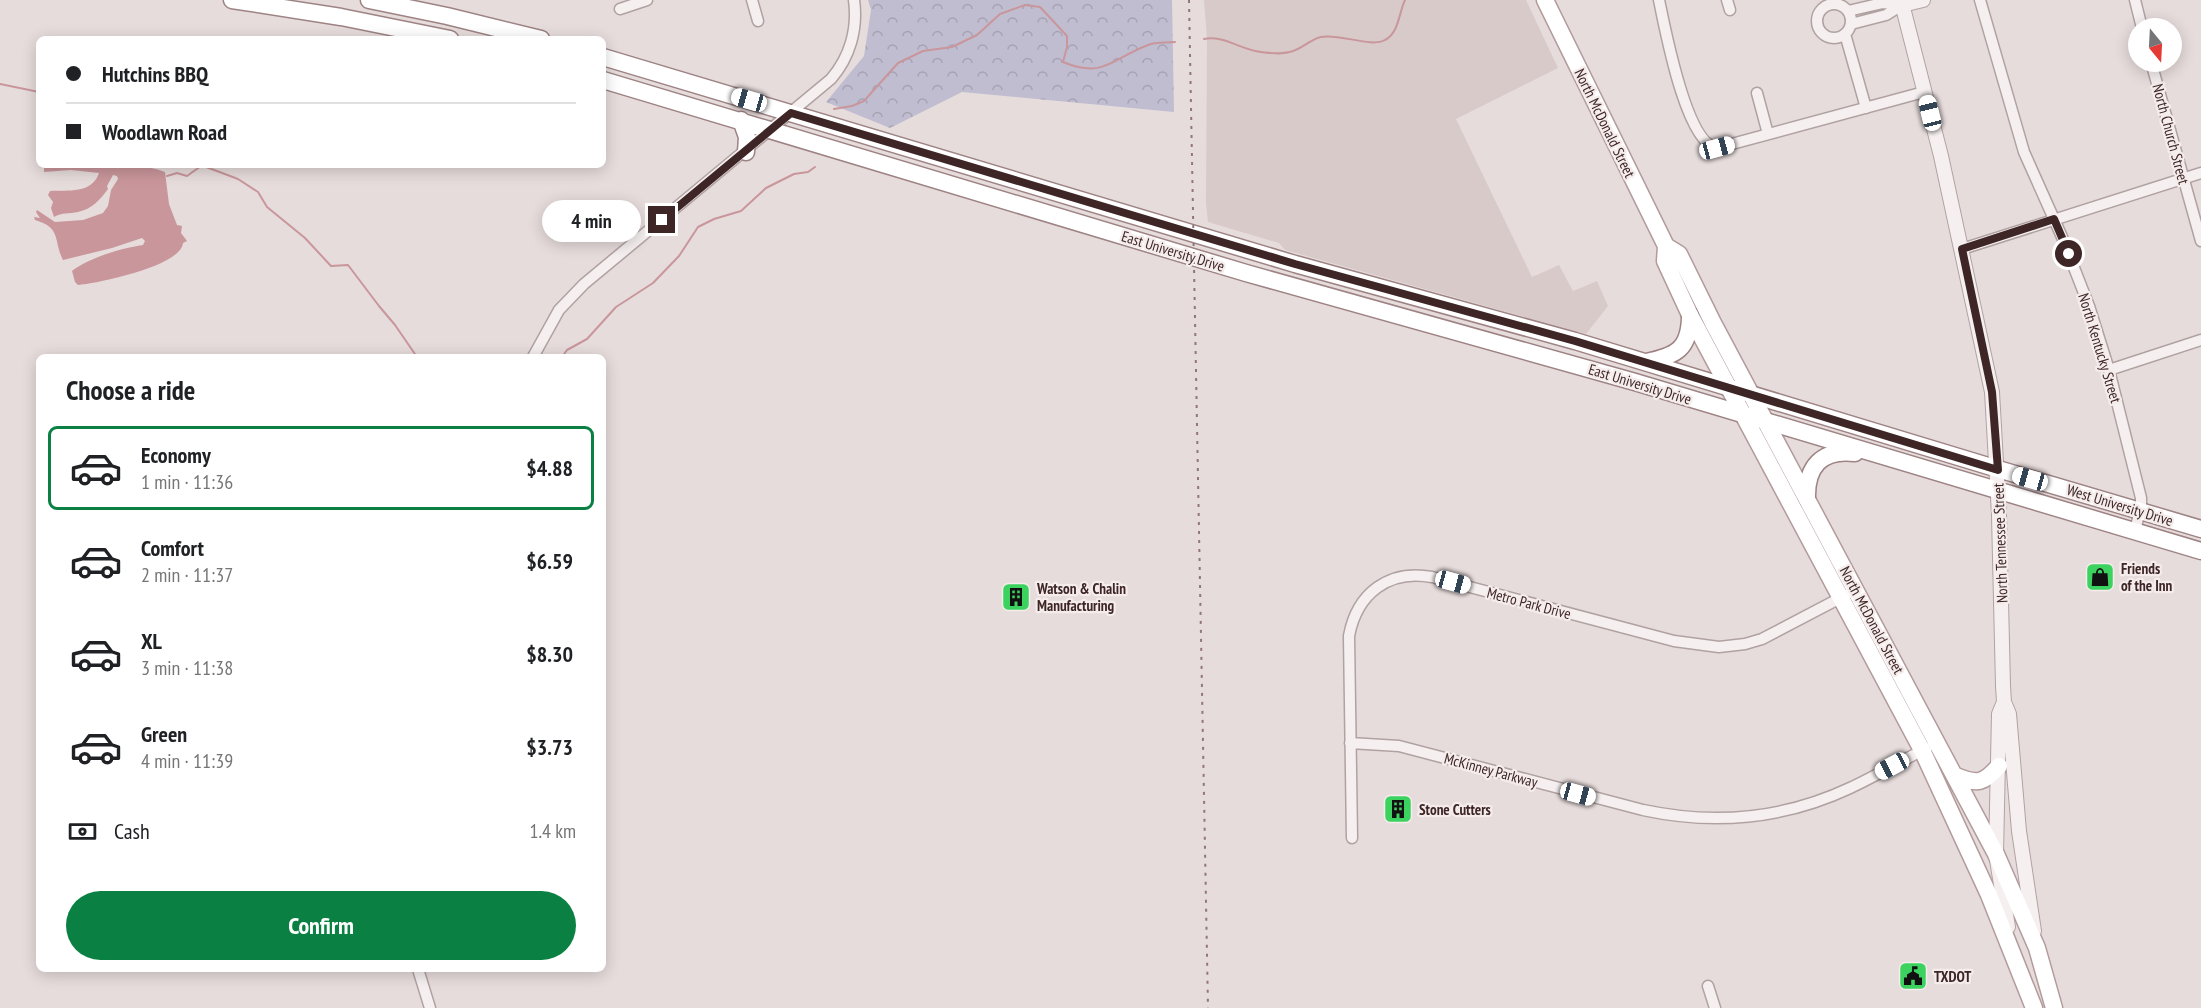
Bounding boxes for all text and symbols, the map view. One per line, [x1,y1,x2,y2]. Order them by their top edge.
north arrow [2128,18,2182,72]
map controls [2128,18,2182,72]
text: Hutchins BBQ [102,60,208,88]
street label: North McDonald Street [1570,65,1640,181]
street label: North Church Street [2148,82,2194,186]
car [729,86,769,114]
car [1917,93,1943,133]
text: Woodlawn Road [102,118,227,146]
car [1697,135,1737,161]
callout: 4 min [542,199,641,241]
route end [648,206,675,233]
text: 4 min [571,208,612,234]
street label: East University Drive [1119,226,1227,276]
route start [2055,240,2082,267]
street label: North Kentucky Street [2074,291,2126,405]
street label: East University Drive [1586,359,1694,409]
text: Choose a ride [66,373,195,407]
icon: car [69,441,123,495]
text: Economy [141,441,211,469]
text: $4.88 [526,454,573,482]
car [2010,465,2050,493]
text: 1 min · 11:36 [141,469,233,495]
street label: West University Drive [2065,480,2175,530]
street label: North Tennessee Street [1988,483,2012,603]
icon: car [69,534,123,588]
text: Comfort [141,534,204,562]
text: $6.59 [526,547,573,575]
place label: Friends of the Inn [2121,559,2173,595]
shop icon: Friends of the Inn [2084,561,2116,593]
text: 2 min · 11:37 [141,562,233,588]
street label: North McDonald Street [1836,563,1908,677]
car [1433,569,1473,595]
place label: Watson & Chalin Manufacturing [1036,579,1126,615]
building icon: Watson & Chalin Manufacturing [1000,581,1032,613]
street label: Metro Park Drive [1485,583,1573,623]
icon: car [69,627,123,681]
text: XL [141,627,162,655]
text: $8.30 [526,640,573,668]
text: 3 min · 11:38 [141,655,233,681]
icon: car [69,720,123,774]
text: Green [141,720,187,748]
text: $3.73 [526,733,573,761]
text: 4 min · 11:39 [141,748,233,774]
street label: McKinney Parkway [1442,748,1540,792]
car [1872,750,1912,782]
car [1558,781,1598,807]
building icon: Stone Cutters [1382,793,1414,825]
place label: Stone Cutters [1419,800,1491,819]
icon: cash [66,815,99,848]
text: Cash [114,817,150,845]
text: 1.4 km [529,818,576,844]
button: Confirm [66,891,576,960]
public building icon: TXDOT [1897,960,1929,992]
place label: TXDOT [1934,967,1971,986]

